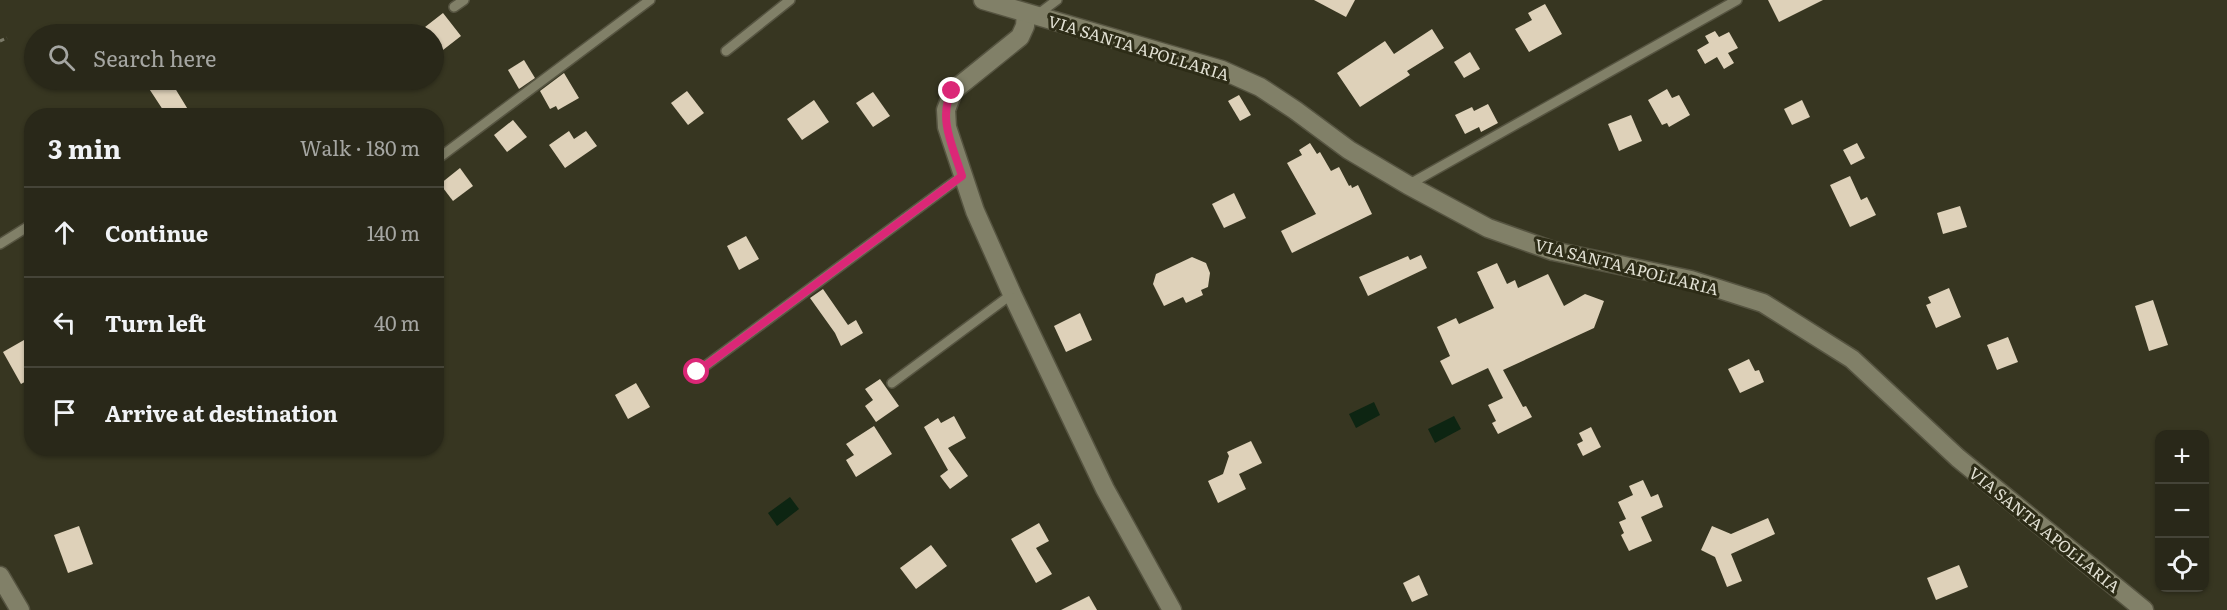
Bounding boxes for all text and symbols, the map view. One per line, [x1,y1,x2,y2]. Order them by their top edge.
street label: VIA SANTA APOLLARIA [1045,8,1233,86]
search box [24,24,444,90]
icon: search [45,41,78,74]
text: Search here [93,41,216,74]
route end [938,77,964,103]
text: 3 min [48,128,121,167]
text: Walk · 180 m [300,132,420,162]
icon: ahead [48,216,81,249]
text: Continue [105,216,208,249]
text: 140 m [367,217,420,247]
street label: VIA SANTA APOLLARIA [1533,232,1722,300]
icon: left [48,306,81,339]
text: Turn left [105,306,206,339]
text: 40 m [374,307,420,337]
route start [683,358,709,384]
icon: arrive [48,396,81,429]
text: Arrive at destination [105,396,338,429]
map controls [2155,430,2209,592]
button: + [2155,430,2209,484]
street label: VIA SANTA APOLLARIA [1964,460,2126,598]
button: − [2155,484,2209,538]
button: locate [2155,538,2209,592]

